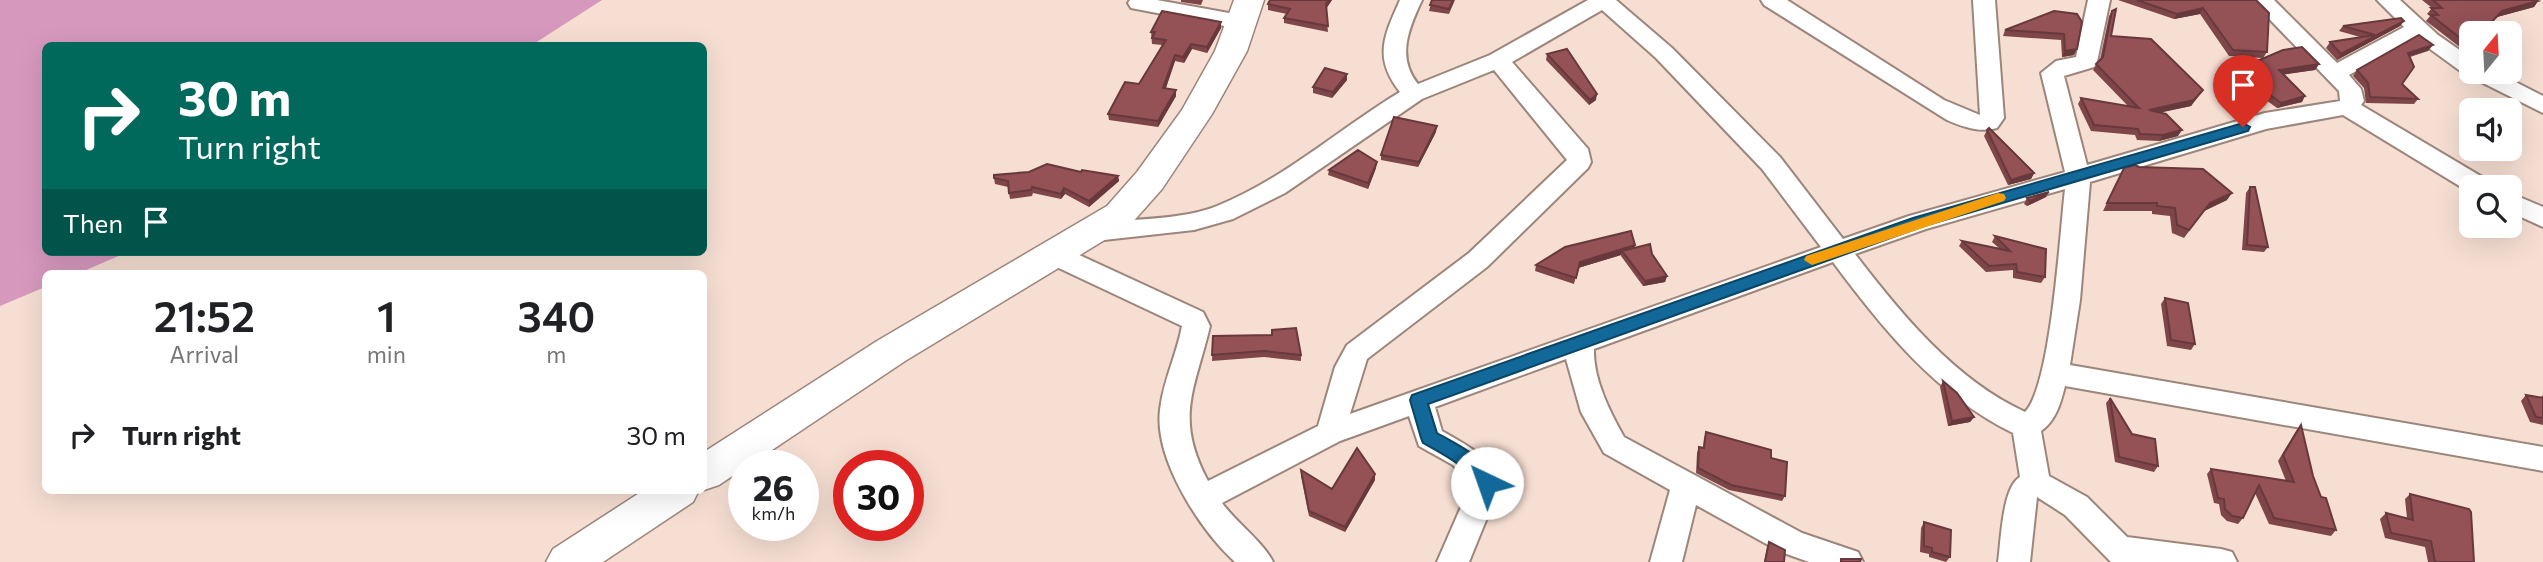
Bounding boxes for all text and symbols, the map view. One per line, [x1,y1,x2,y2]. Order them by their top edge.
north arrow [2459,21,2522,84]
map controls [2459,21,2522,238]
pin [2213,55,2273,127]
text: 30 m [178,66,291,126]
icon: arrive [2224,66,2262,104]
icon: right [63,70,154,161]
button: sound [2459,98,2522,161]
text: Turn right [178,126,321,166]
button: search [2459,175,2522,238]
icon: arrive [137,203,175,241]
text: Then [63,207,123,238]
text: 21:52 [154,289,255,341]
text: 1 [377,289,396,341]
text: 340 [518,289,595,341]
text: Arrival [170,340,239,368]
text: min [367,340,406,368]
text: m [546,340,566,368]
icon: right [63,416,101,454]
text: Turn right [122,419,241,450]
text: 30 m [627,419,686,450]
position arrow [1450,446,1524,520]
speed limit sign: 30 [833,450,924,541]
text: 26 [753,465,794,508]
text: km/h [752,502,795,524]

